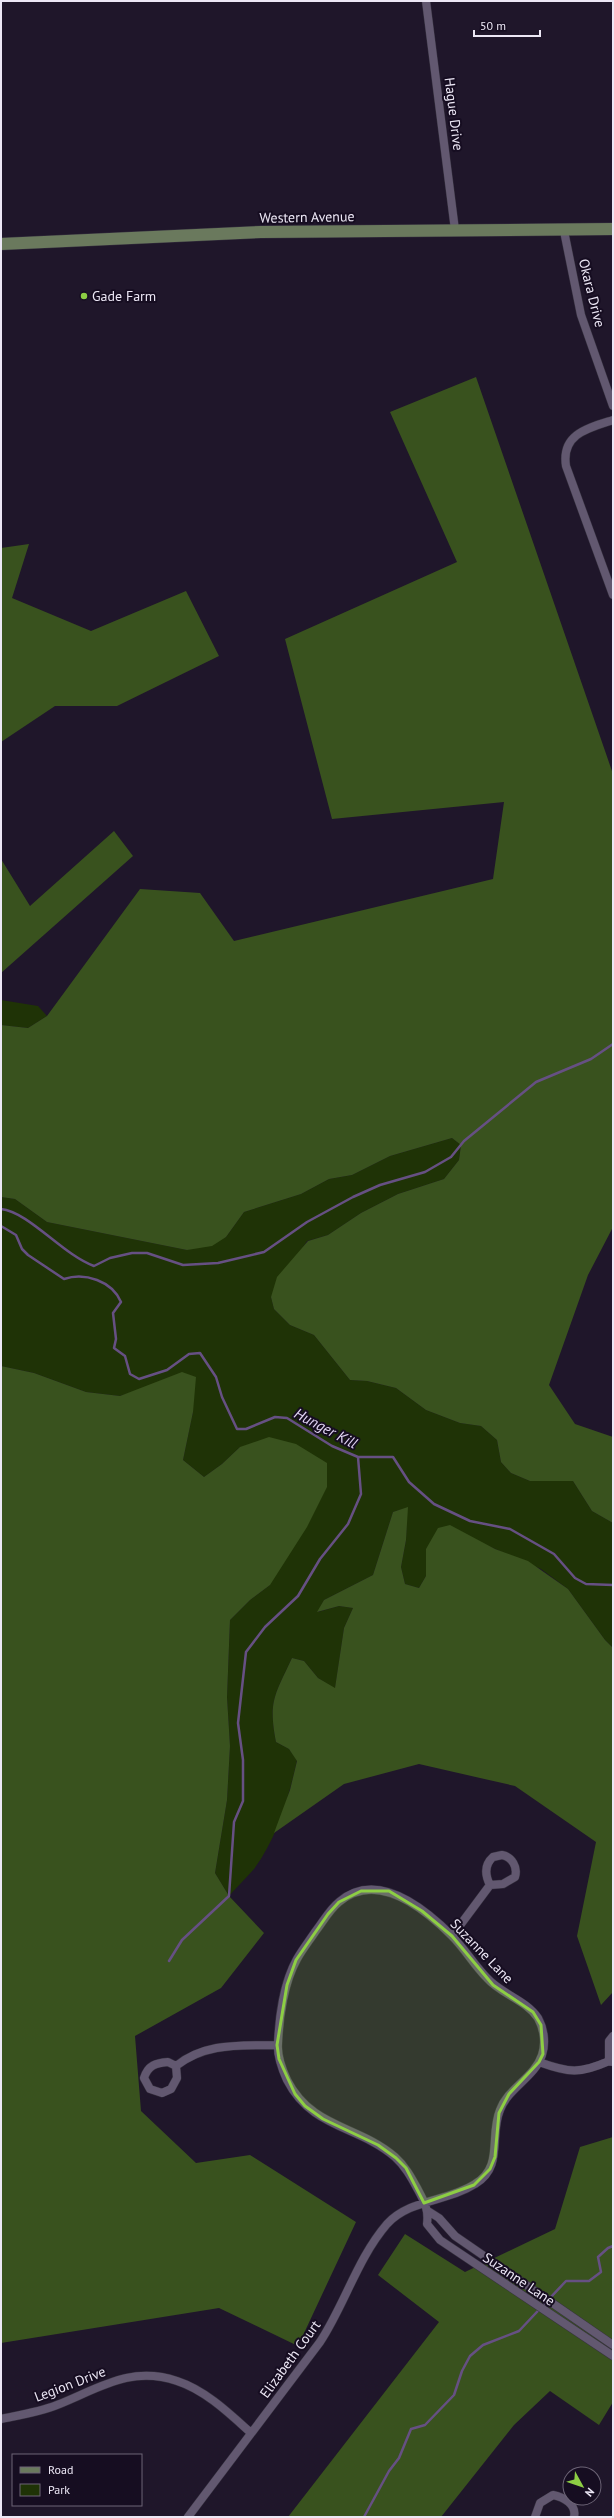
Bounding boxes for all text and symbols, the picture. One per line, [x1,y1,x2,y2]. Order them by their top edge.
scale bar [474,12,540,38]
text: 50 m [480,18,506,33]
street label: Hague Drive [441,76,467,152]
street label: Western Avenue [259,207,355,227]
street label: Okara Drive [575,257,609,329]
place label: Gade Farm [92,287,156,305]
marker: Gade Farm [79,291,89,301]
water label: Hunger Kill [291,1403,361,1453]
street label: Suzanne Lane [447,1915,517,1987]
street label: Suzanne Lane [480,2248,558,2310]
street label: Elizabeth Court [256,2316,324,2401]
street label: Legion Drive [32,2362,108,2406]
legend [12,2454,142,2506]
text: Road [48,2462,73,2477]
north arrow [562,2466,602,2506]
text: Park [48,2482,70,2497]
text: N [582,2485,597,2500]

